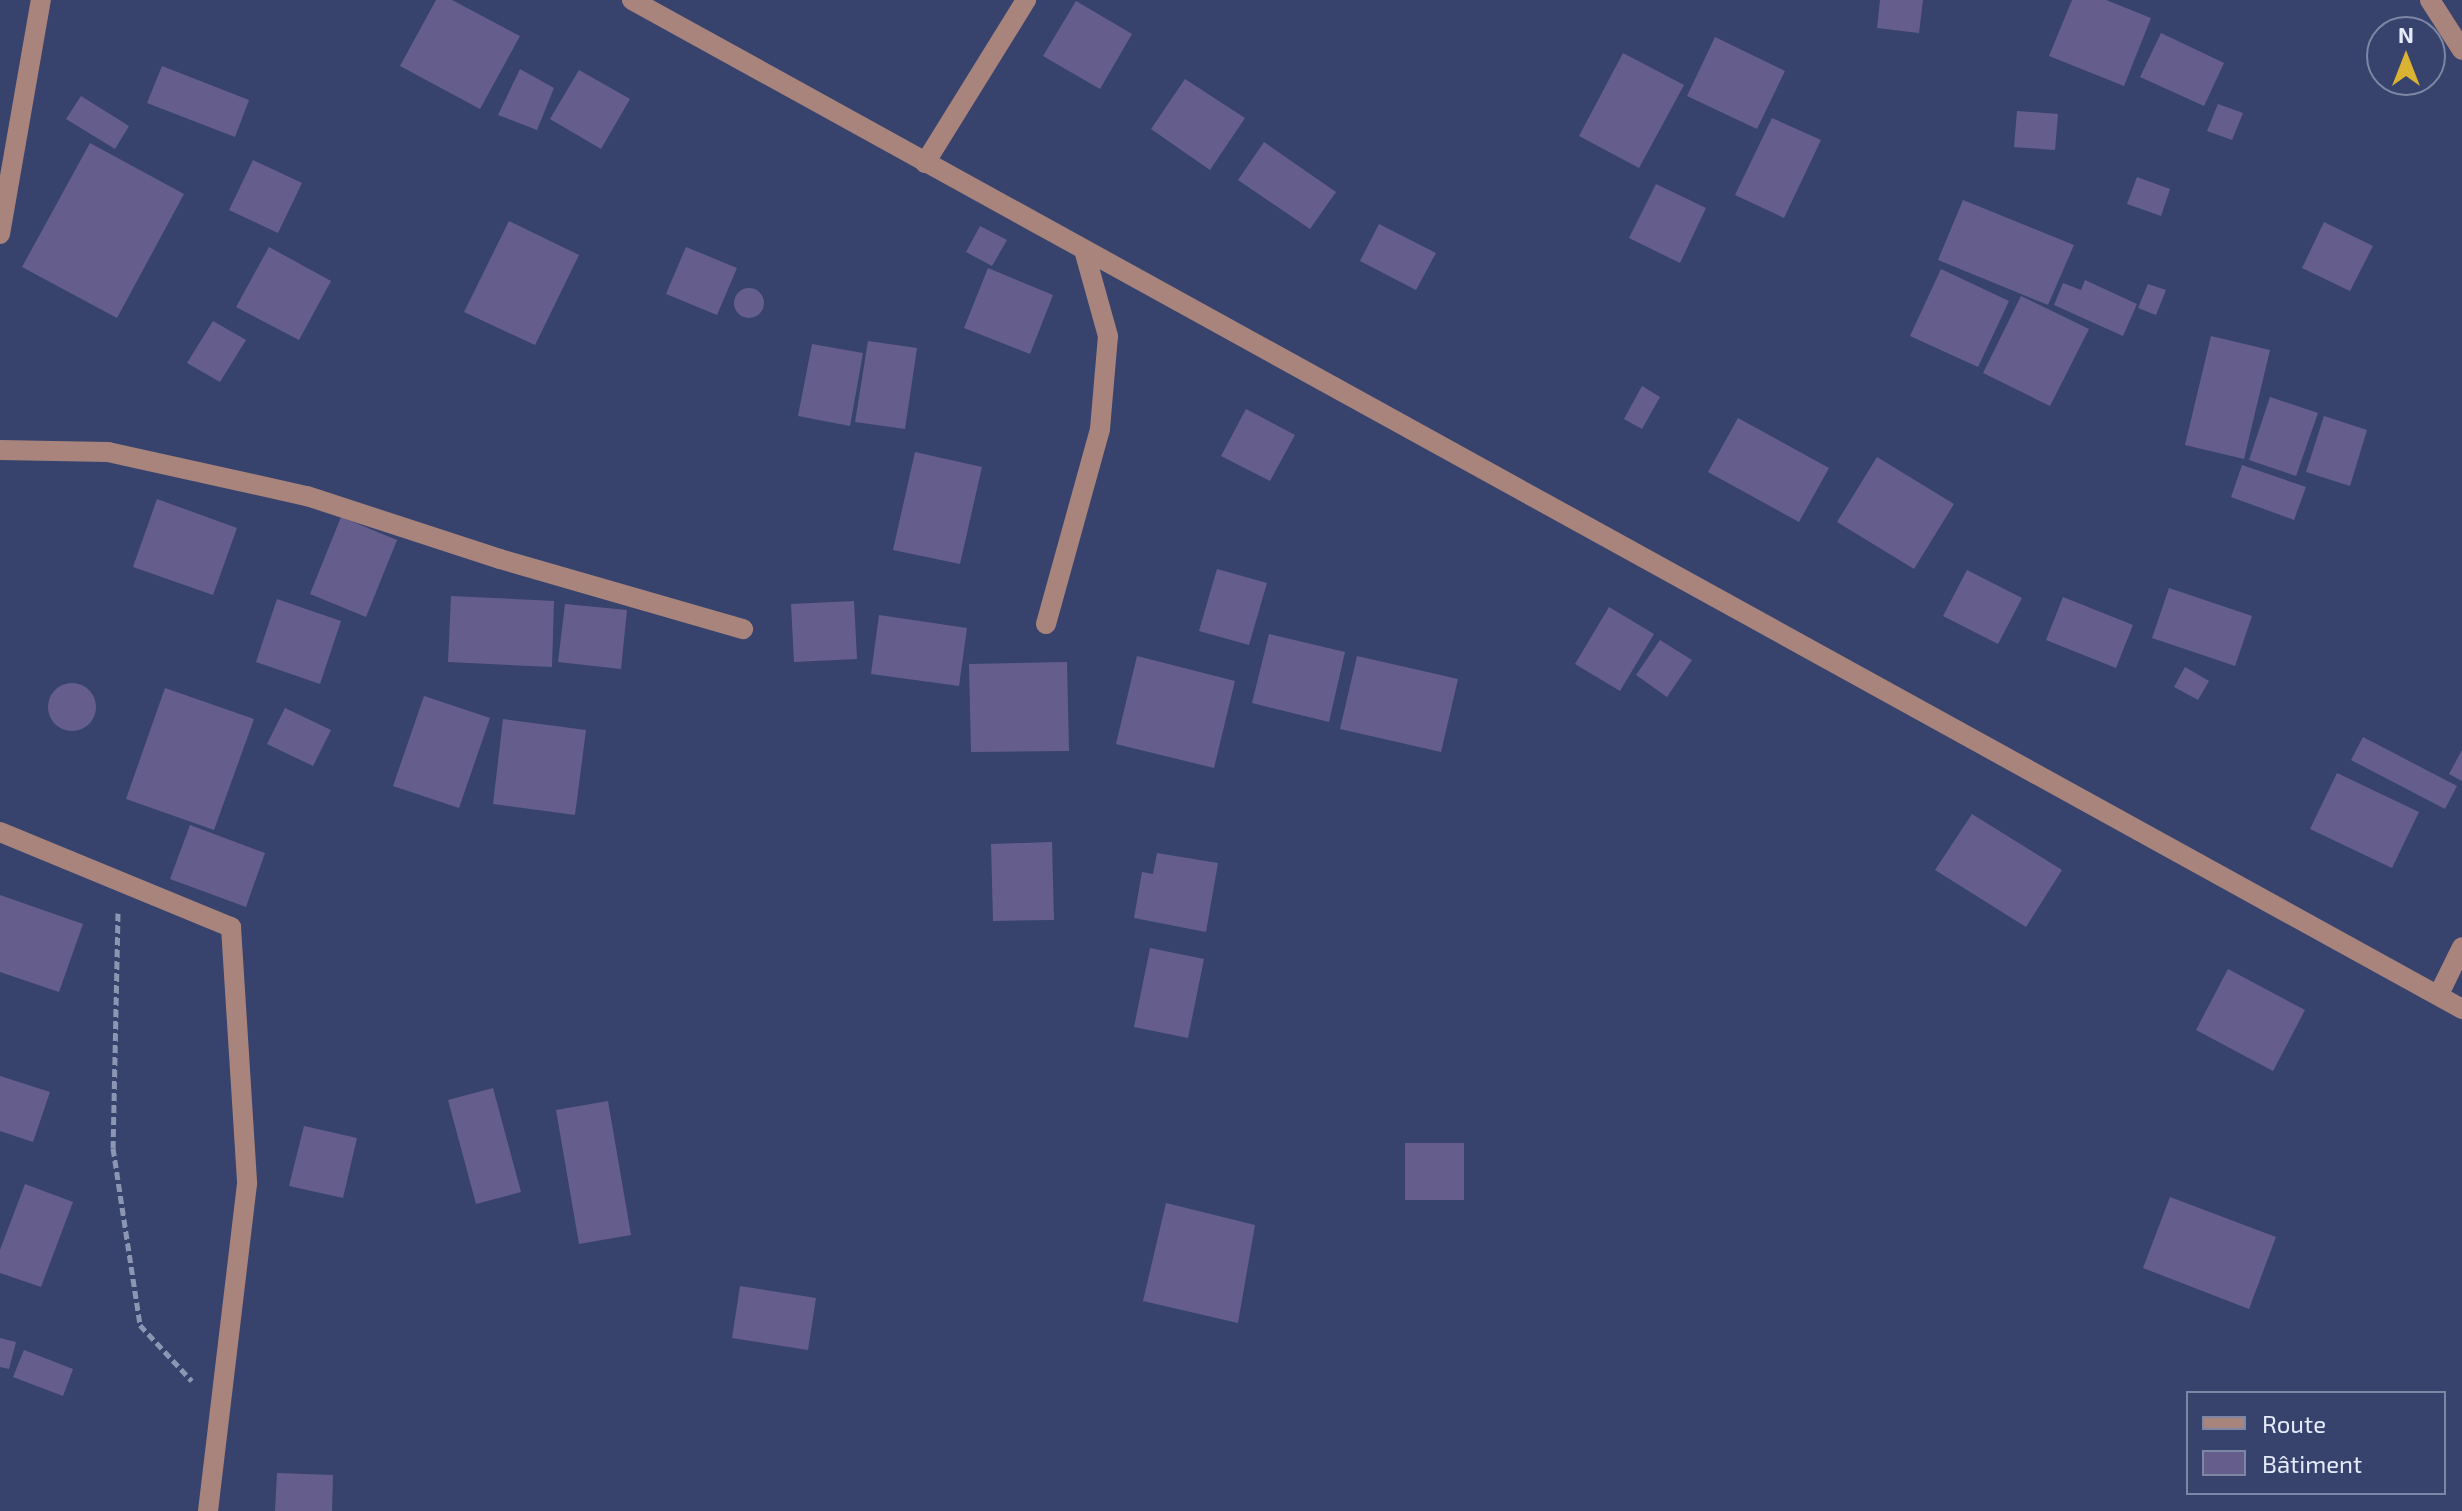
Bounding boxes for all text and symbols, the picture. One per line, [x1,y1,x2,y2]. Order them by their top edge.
north arrow [2366,16,2446,96]
text: N [2398,21,2414,47]
legend [2186,1391,2446,1495]
text: Route [2262,1409,2326,1438]
text: Bâtiment [2262,1449,2362,1478]

